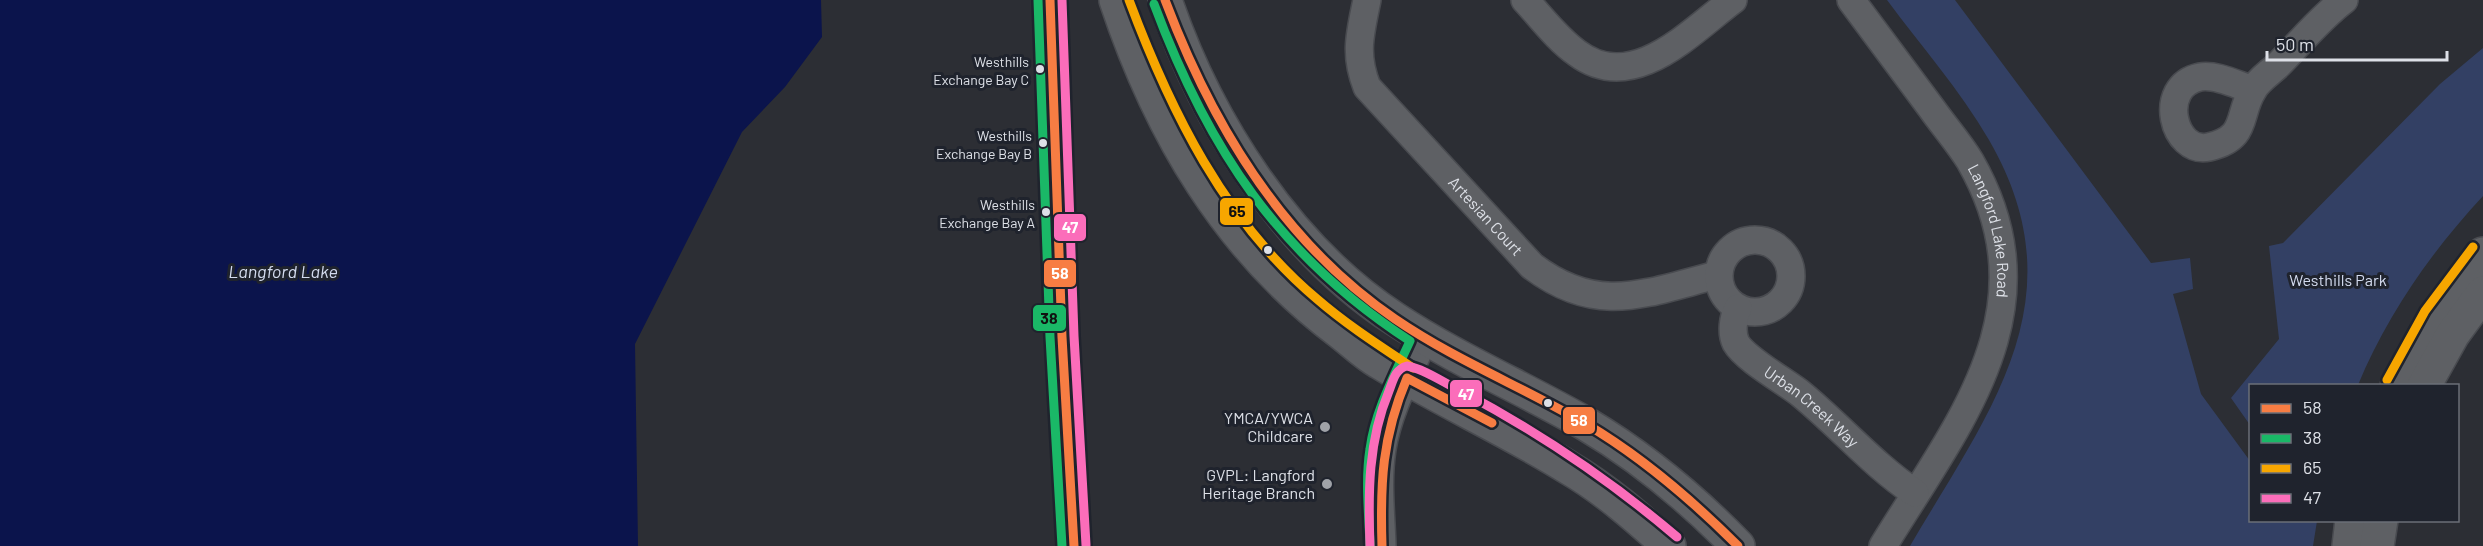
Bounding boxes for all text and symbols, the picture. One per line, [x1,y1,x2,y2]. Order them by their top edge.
scale bar [2267,24,2447,62]
text: 50 m [2276,33,2314,55]
place label: Westhills Exchange Bay C [933,53,1029,88]
marker: Westhills Exchange Bay C [1034,63,1046,75]
place label: Westhills Exchange Bay B [936,127,1032,162]
marker: Westhills Exchange Bay B [1037,137,1049,149]
street label: Langford Lake Road [1964,160,2013,298]
street label: Artesian Court [1445,172,1527,259]
place label: Westhills Exchange Bay A [939,196,1035,231]
line badge: 65 [1219,197,1254,226]
text: 65 [1228,201,1246,220]
marker: Westhills Exchange Bay A [1040,206,1052,218]
line badge: 47 [1053,213,1087,242]
text: 47 [1062,217,1078,236]
unlabelled marker [1262,244,1274,256]
line badge: 58 [1043,259,1077,288]
water label: Langford Lake [228,260,338,282]
text: 58 [1051,263,1069,282]
park label: Westhills Park [2289,270,2387,289]
line badge: 38 [1032,304,1067,332]
text: 38 [1040,308,1058,327]
street label: Urban Creek Way [1761,361,1863,451]
line badge: 47 [1449,379,1483,408]
text: 47 [1458,384,1474,403]
legend [2249,384,2459,522]
text: 58 [2303,396,2322,418]
unlabelled marker [1542,397,1554,409]
line badge: 58 [1562,406,1596,435]
place label: YMCA/YWCA Childcare [1224,408,1313,445]
text: 58 [1570,410,1588,429]
marker: YMCA/YWCA Childcare [1318,420,1332,434]
text: 38 [2303,426,2322,448]
text: 65 [2303,456,2322,478]
place label: GVPL: Langford Heritage Branch [1202,465,1315,502]
marker: GVPL: Langford Heritage Branch [1320,477,1334,491]
text: 47 [2303,486,2321,508]

